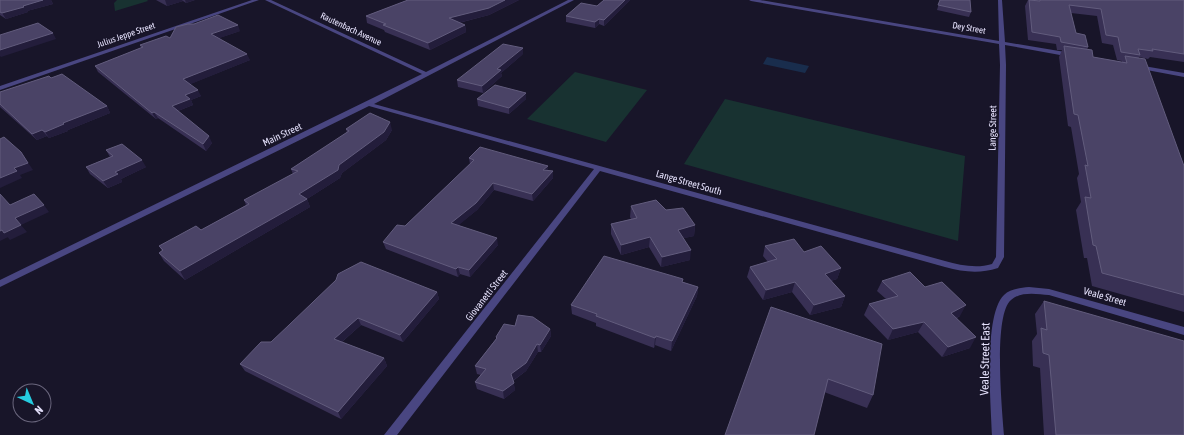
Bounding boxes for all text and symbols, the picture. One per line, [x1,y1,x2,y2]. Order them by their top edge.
street label: Rautenbach Avenue [319,10,383,48]
street label: Julius Jeppe Street [96,20,157,50]
street label: Dey Street [952,20,987,36]
street label: Lange Street [987,105,998,151]
street label: Main Street [261,121,304,148]
street label: Lange Street South [655,168,723,197]
street label: Giovanetti Street [463,268,510,323]
street label: Veale Street [1082,285,1128,308]
street label: Veale Street East [977,322,993,396]
north arrow [12,383,52,423]
text: N [32,404,45,417]

